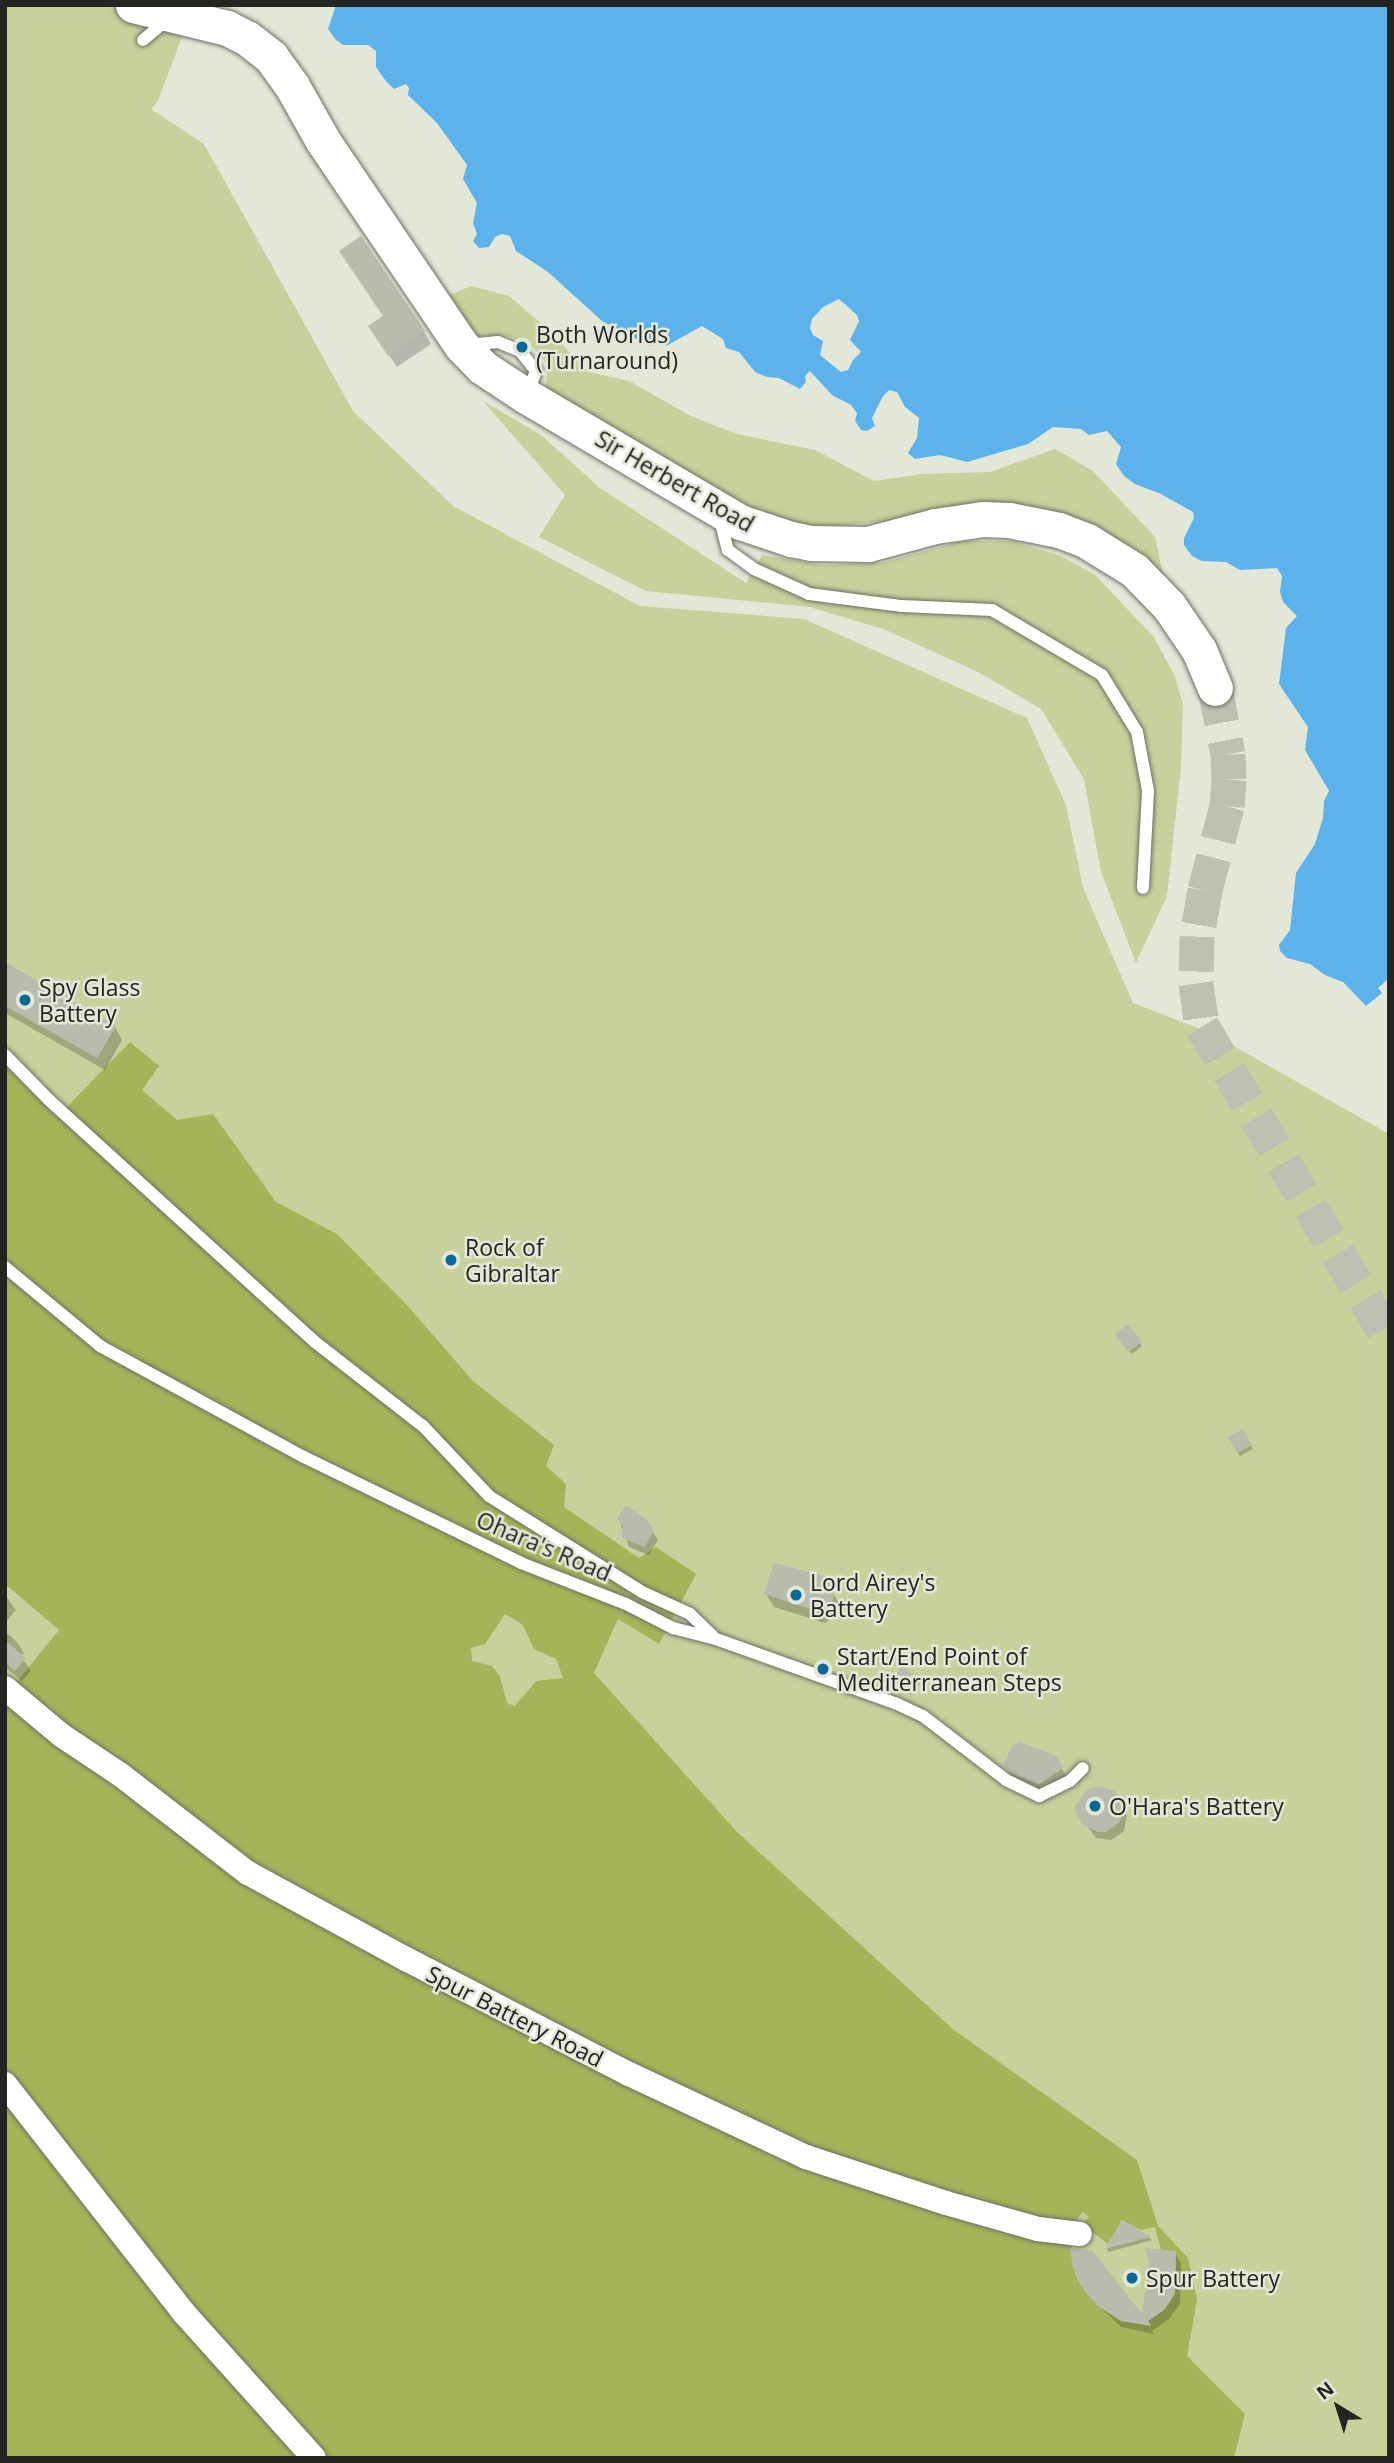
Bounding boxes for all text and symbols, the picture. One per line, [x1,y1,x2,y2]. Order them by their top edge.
place label: Both Worlds (Turnaround) [536,320,678,374]
marker: Both Worlds (Turnaround) [514,339,530,355]
street label: Sir Herbert Road [591,424,759,538]
place label: Spy Glass Battery [39,973,140,1027]
marker: Spy Glass Battery [17,992,33,1008]
place label: Rock of Gibraltar [465,1233,560,1287]
marker: Rock of Gibraltar [443,1252,459,1268]
street label: Ohara's Road [472,1505,616,1587]
place label: Lord Airey's Battery [810,1568,935,1622]
marker: Lord Airey's Battery [788,1587,804,1603]
place label: Start/End Point of Mediterranean Steps [837,1642,1062,1696]
marker: Start/End Point of Mediterranean Steps [815,1661,831,1677]
place label: O'Hara's Battery [1109,1792,1284,1820]
marker: O'Hara's Battery [1087,1798,1103,1814]
street label: Spur Battery Road [422,1959,608,2073]
place label: Spur Battery [1146,2264,1280,2292]
marker: Spur Battery [1124,2270,1140,2286]
north arrow [1303,2372,1373,2442]
text: N [1311,2375,1339,2405]

